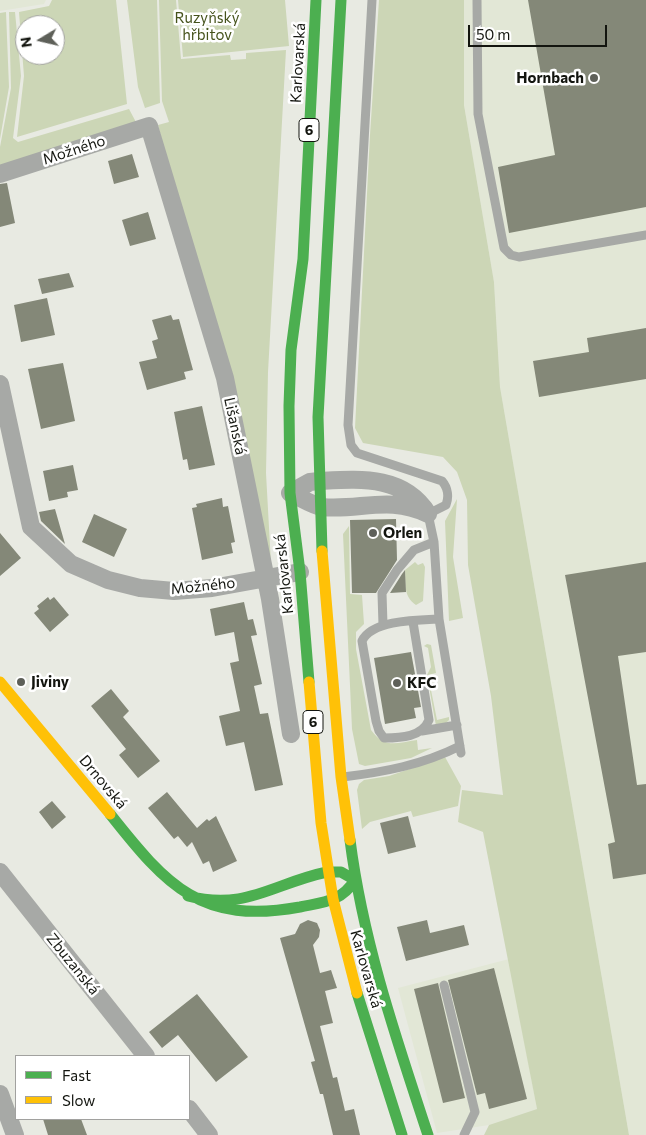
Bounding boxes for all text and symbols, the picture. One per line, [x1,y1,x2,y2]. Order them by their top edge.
park label: Ruzyňský hřbitov [175,9,239,44]
north arrow [15,15,65,65]
scale bar [471,15,610,47]
street label: Karlovarská [287,22,309,104]
text: 50 m [476,25,510,43]
text: N [16,36,35,49]
place label: Hornbach [516,69,584,87]
marker: Hornbach [588,72,600,84]
road number: 6 [299,118,319,142]
street label: Možného [40,131,108,169]
street label: Lišanská [220,396,250,456]
place label: Orlen [383,524,422,542]
marker: Orlen [367,527,379,539]
street label: Karlovarská [271,533,297,615]
street label: Možného [170,574,236,598]
place label: Jiviny [31,673,69,691]
place label: KFC [407,674,436,692]
marker: Jiviny [15,676,27,688]
marker: KFC [391,677,403,689]
road number: 6 [303,710,323,734]
street label: Drnovská [75,751,131,813]
street label: Karlovarská [346,928,386,1010]
street label: Zbuzanská [43,930,103,998]
legend [15,1055,190,1120]
text: Fast [62,1066,91,1084]
text: Slow [62,1091,95,1109]

